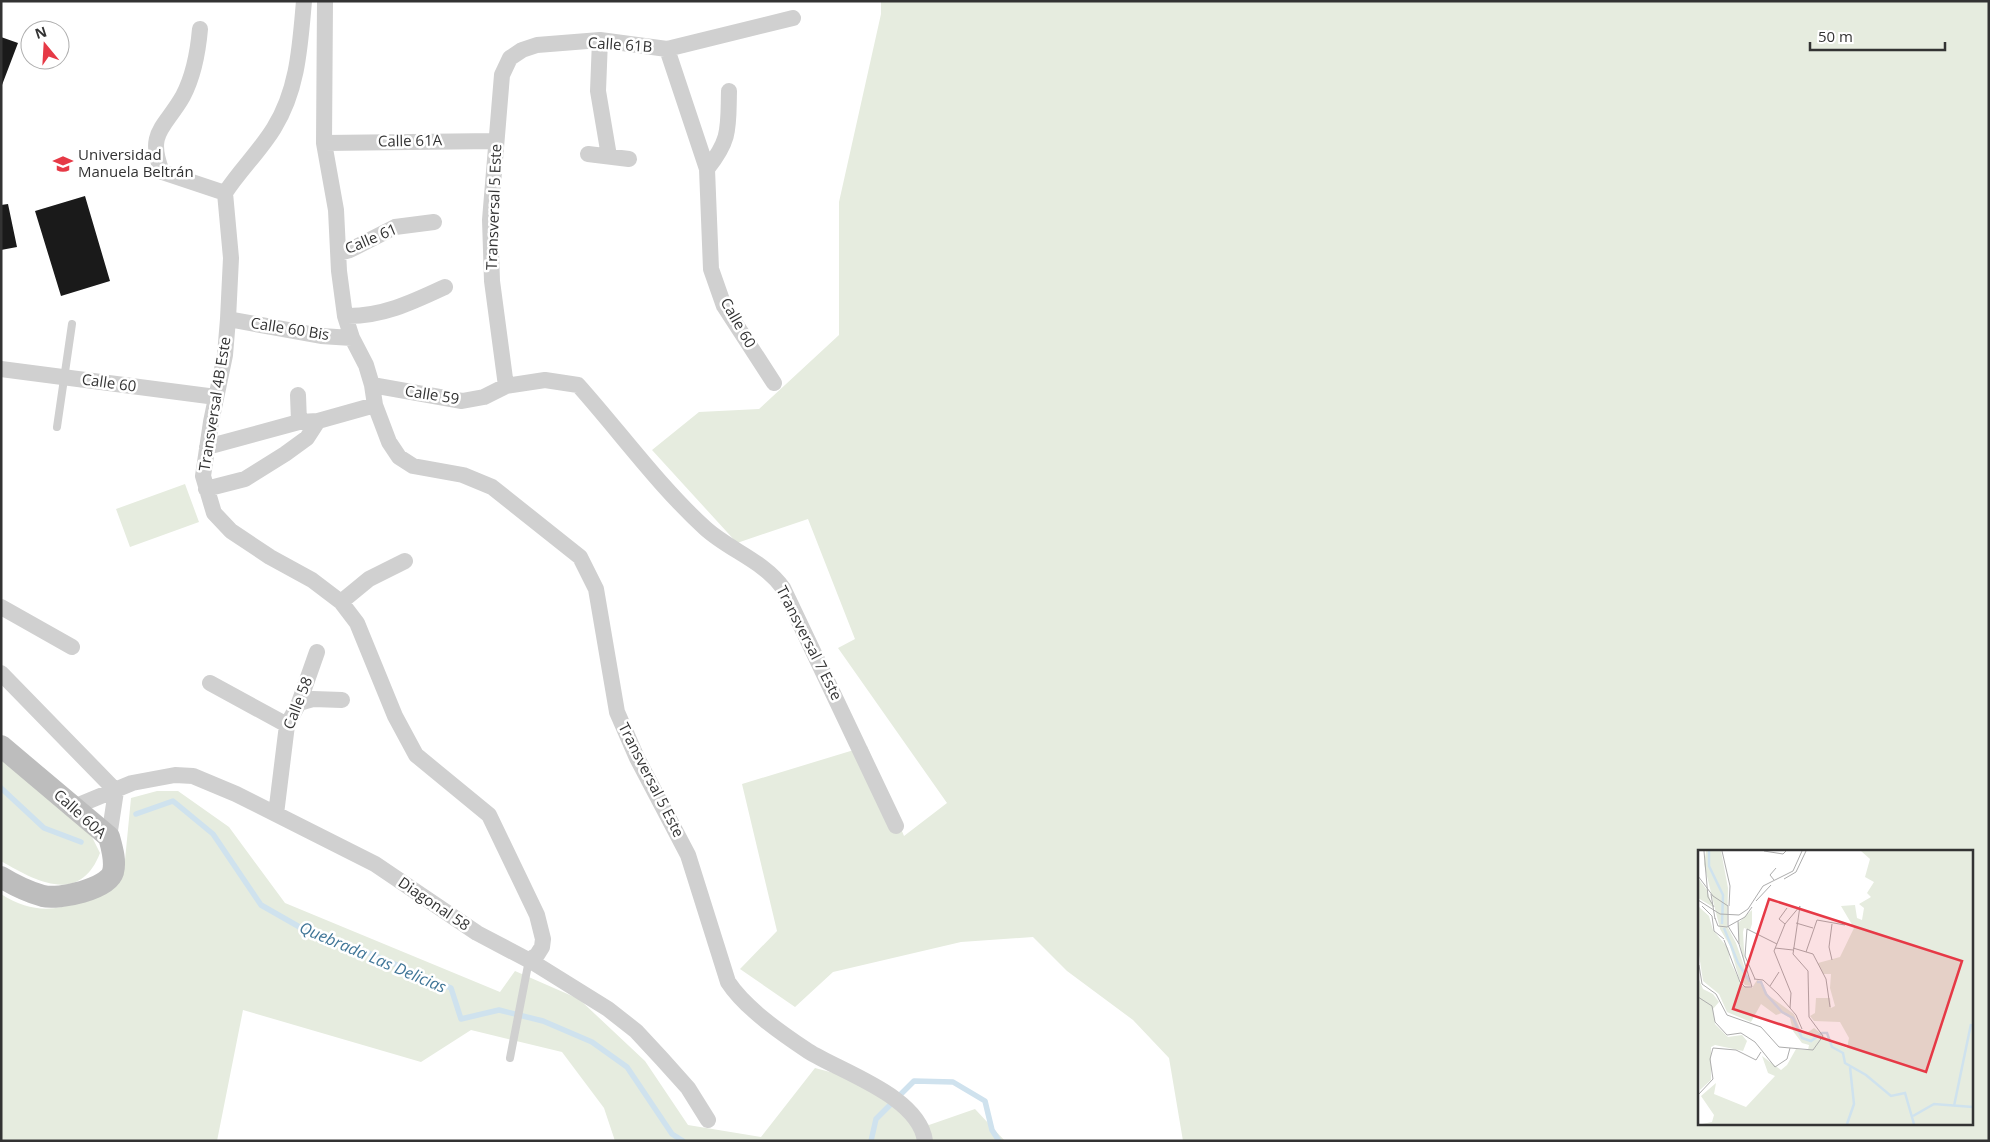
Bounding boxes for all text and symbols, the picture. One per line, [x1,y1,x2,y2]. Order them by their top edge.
north arrow [20,20,70,70]
scale bar [1810,20,1945,52]
text: N [32,21,49,43]
text: 50 m [1818,26,1853,46]
street label: Calle 61B [587,32,653,56]
street label: Calle 61A [378,129,443,151]
place label: Universidad Manuela Beltrán [78,144,194,181]
street label: Transversal 5 Este [481,144,505,270]
school or university icon: Universidad Manuela Beltrán [52,153,74,175]
street label: Calle 61 [341,218,400,258]
street label: Calle 60 [716,294,761,351]
street label: Calle 60 Bis [249,312,331,344]
street label: Transversal 4B Este [194,335,235,472]
street label: Calle 60 [81,368,138,396]
street label: Calle 59 [404,380,461,408]
street label: Transversal 7 Este [772,582,847,703]
street label: Calle 58 [278,673,316,732]
street label: Transversal 5 Este [614,719,689,840]
street label: Calle 60A [50,784,112,843]
inset map [1698,850,1972,1124]
street label: Diagonal 58 [395,872,474,935]
water label: Quebrada Las Delicias [296,916,450,998]

